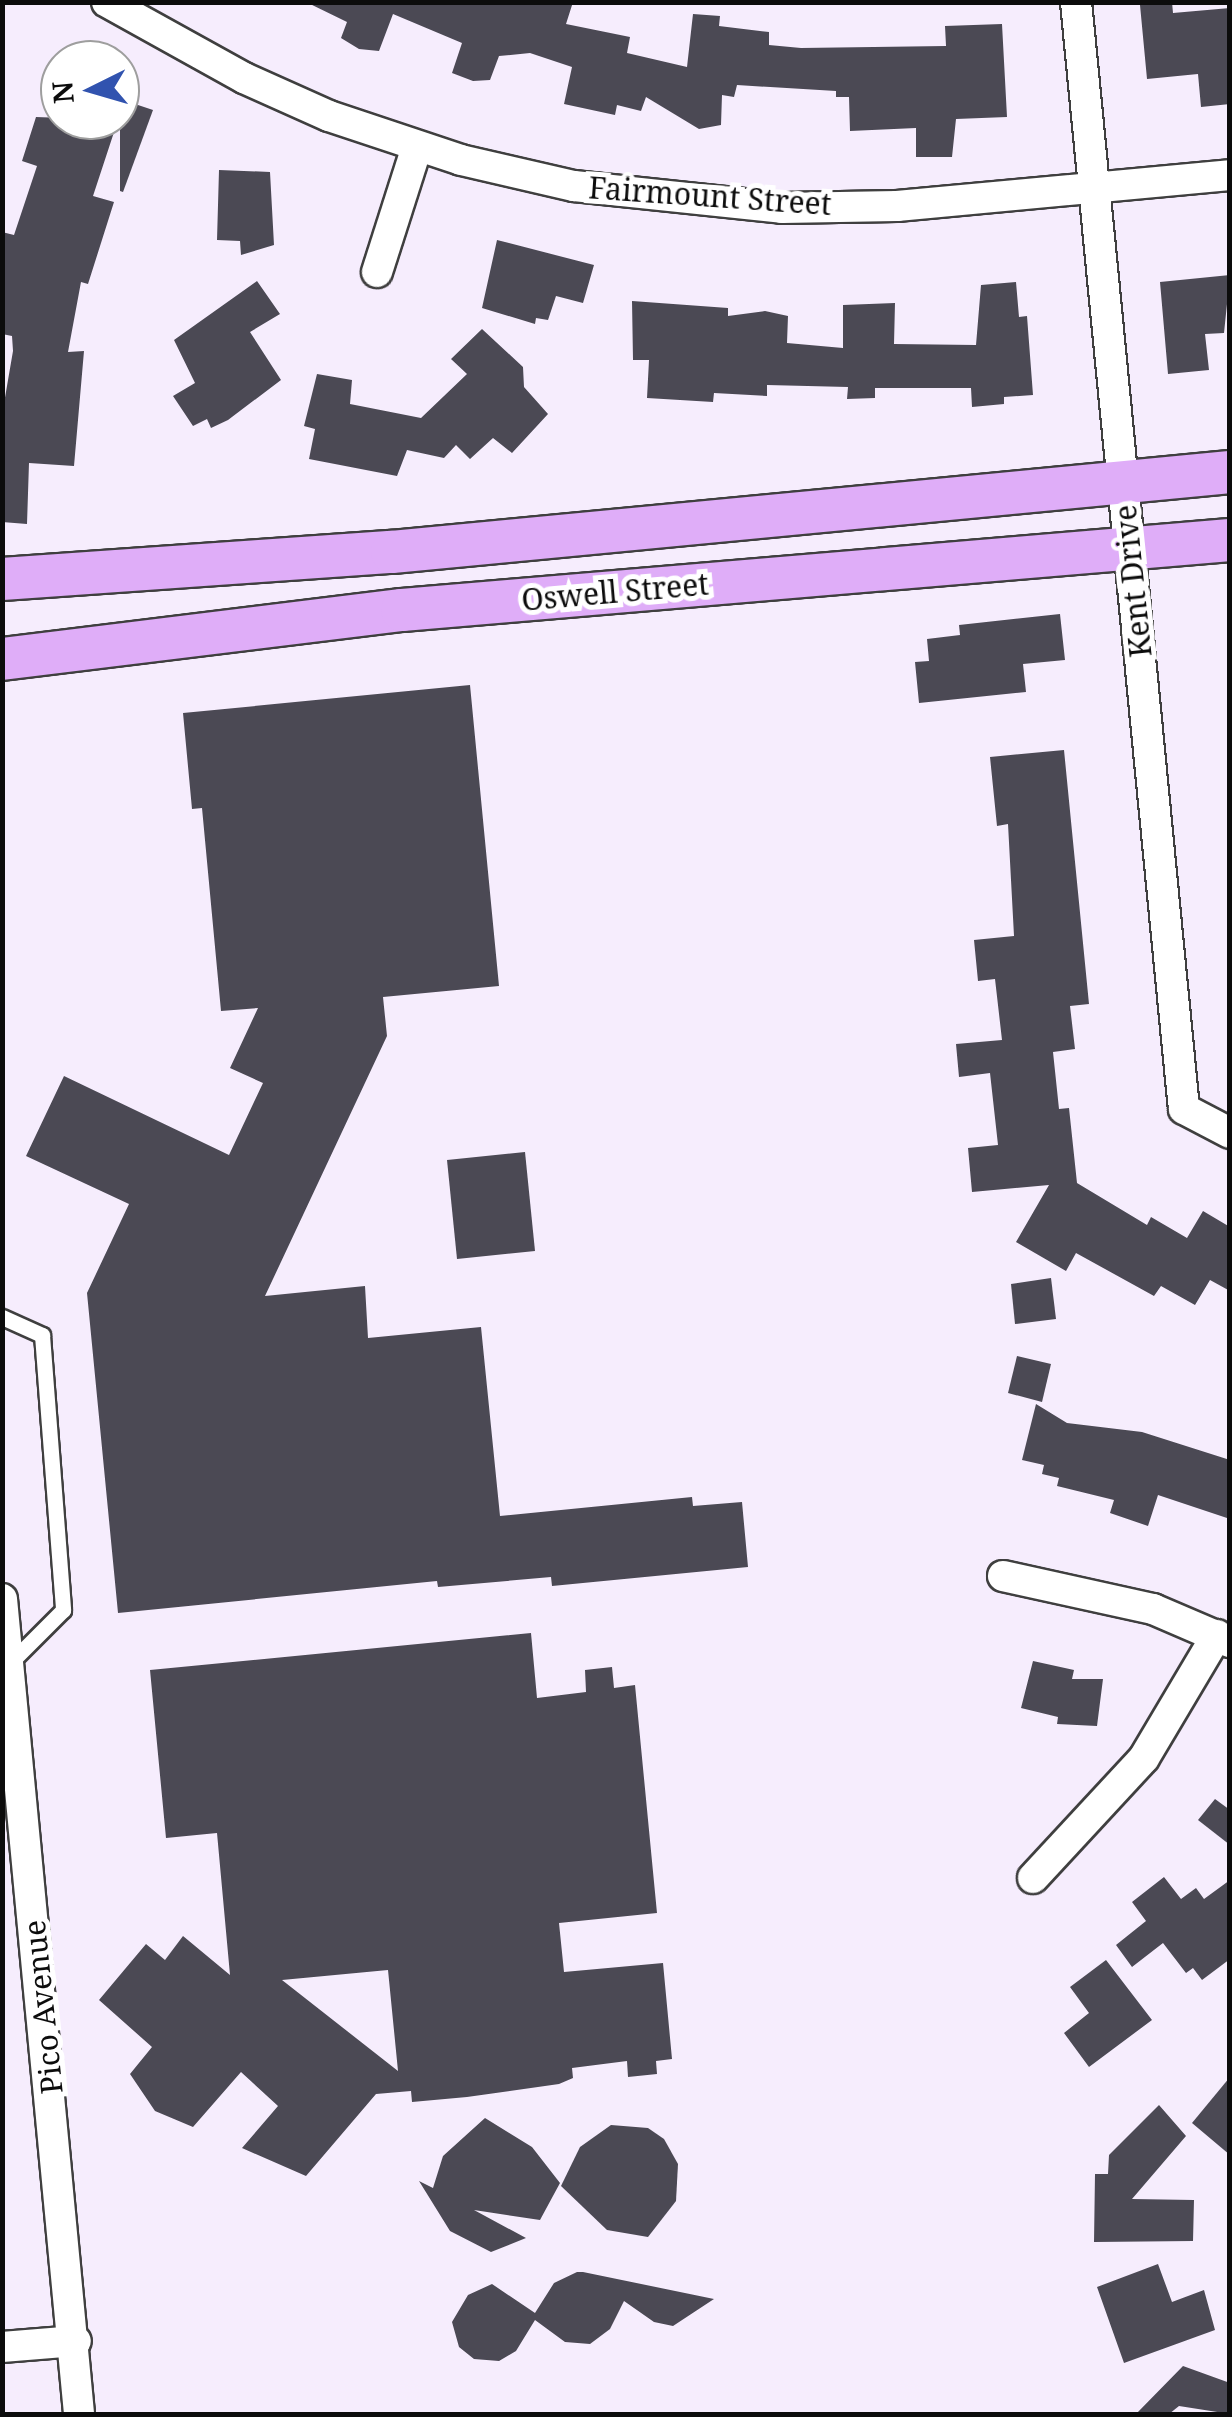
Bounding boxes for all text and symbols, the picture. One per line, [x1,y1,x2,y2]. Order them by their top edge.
north arrow [40,40,140,140]
text: N [42,80,82,105]
street label: Fairmount Street [587,170,833,222]
street label: Kent Drive [1107,503,1159,659]
street label: Oswell Street [520,566,710,618]
street label: Pico Avenue [16,1918,70,2096]

